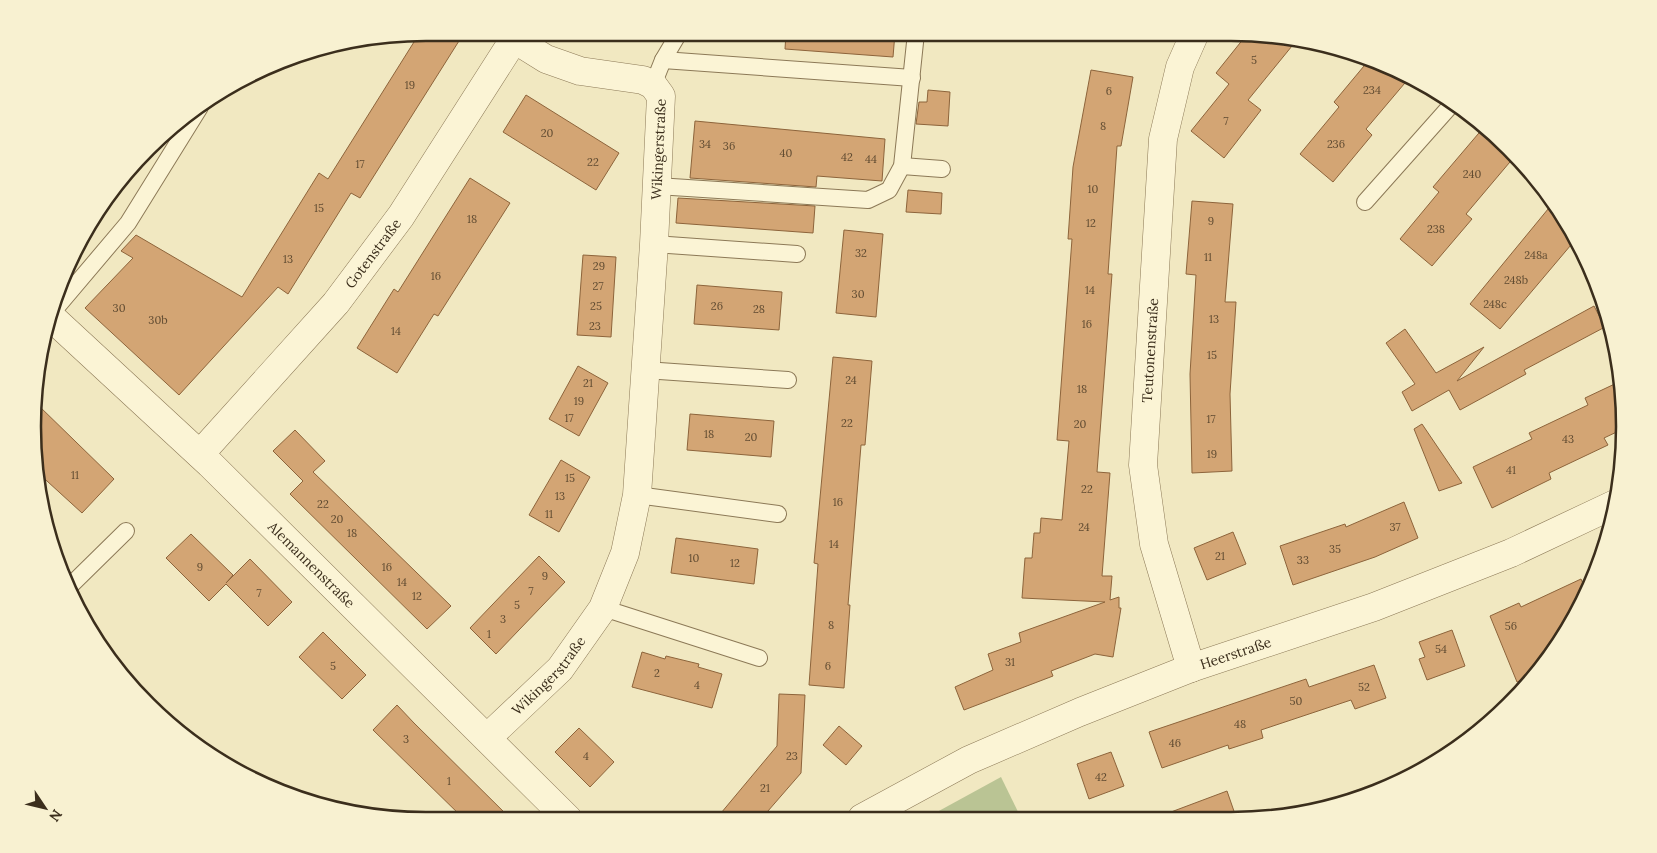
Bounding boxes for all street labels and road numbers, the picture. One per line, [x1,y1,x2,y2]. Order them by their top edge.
street label: Wikingerstraße [647,98,670,200]
street label: Gotenstraße [341,215,405,292]
street label: Teutonenstraße [1138,297,1162,403]
street label: Alemannenstraße [264,517,359,612]
street label: Wikingerstraße [508,632,590,719]
street label: Heerstraße [1198,633,1274,673]

